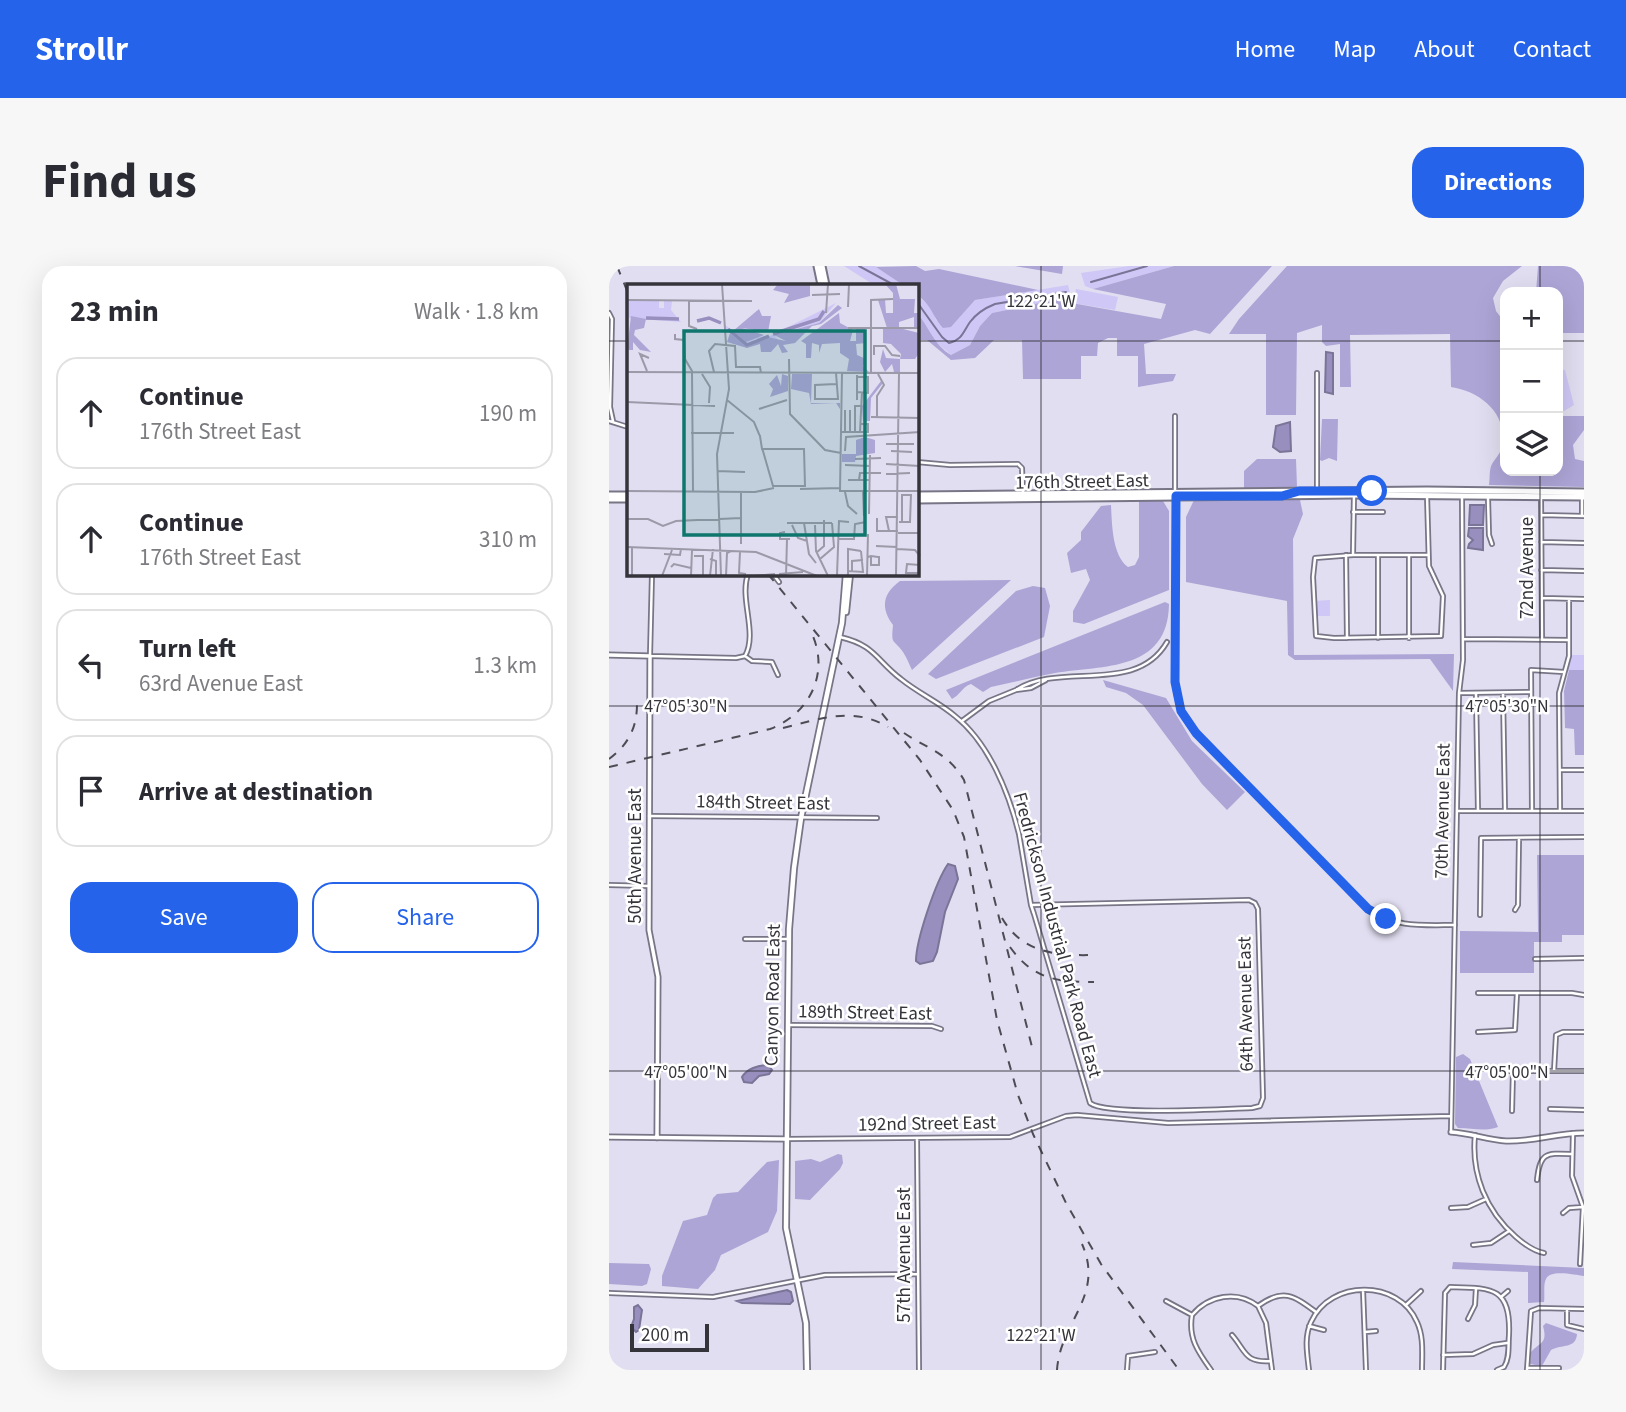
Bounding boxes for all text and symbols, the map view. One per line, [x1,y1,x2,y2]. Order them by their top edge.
text: Strollr [35,26,128,73]
text: Home [1235,32,1295,67]
text: Map [1333,32,1376,67]
text: About [1414,32,1475,67]
text: Contact [1513,32,1591,67]
text: Find us [42,147,197,217]
button: Directions [1412,147,1584,218]
inset map [627,284,919,576]
map controls [1500,287,1563,476]
button: + [1500,287,1563,350]
text: 122°21'W [1006,289,1076,314]
text: 23 min [70,290,159,333]
text: Walk · 1.8 km [414,295,539,328]
button: − [1500,350,1563,413]
text: Continue [139,378,244,415]
icon: ahead [72,394,110,432]
text: 190 m [479,397,537,430]
button: layers [1500,413,1563,476]
text: 176th Street East [139,415,301,448]
street label: 176th Street East [1015,467,1150,497]
route start [1356,475,1387,506]
text: Continue [139,504,244,541]
street label: 72nd Avenue [1514,517,1541,619]
icon: ahead [72,520,110,558]
text: 310 m [479,523,537,556]
text: 176th Street East [139,541,301,574]
text: Turn left [139,630,236,667]
icon: left [72,646,110,684]
text: 1.3 km [473,649,537,682]
text: 63rd Avenue East [139,667,303,700]
text: 47°05'30"N [644,694,728,719]
text: 47°05'30"N [1465,694,1549,719]
street label: 70th Avenue East [1428,743,1458,879]
icon: arrive [72,772,110,810]
text: Arrive at destination [139,773,373,810]
street label: 50th Avenue East [622,788,649,924]
street label: 184th Street East [696,788,831,818]
street label: Fredrickson Industrial Park Road East [1006,789,1108,1081]
button: Save [70,882,298,953]
button: Share [312,882,539,953]
route end [1370,903,1401,934]
street label: Canyon Road East [758,923,788,1066]
street label: 64th Avenue East [1231,936,1261,1072]
street label: 189th Street East [798,998,933,1028]
text: 47°05'00"N [644,1060,728,1085]
text: 47°05'00"N [1465,1060,1549,1085]
street label: 192nd Street East [858,1109,997,1139]
street label: 57th Avenue East [891,1187,918,1323]
scale bar [630,1321,709,1353]
text: 200 m [641,1322,689,1349]
text: 122°21'W [1006,1323,1076,1348]

